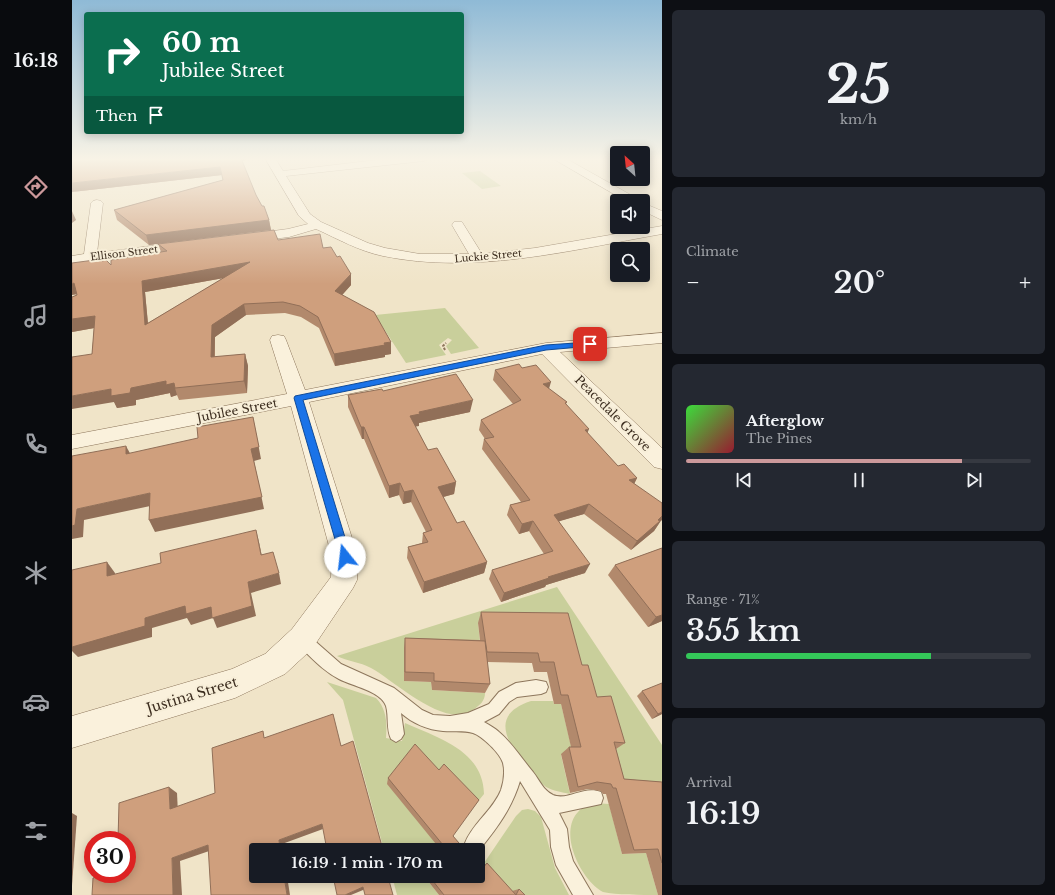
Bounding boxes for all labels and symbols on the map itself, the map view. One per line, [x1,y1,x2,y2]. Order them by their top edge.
north arrow [610,146,650,186]
street label: Ellison Street [89,242,159,264]
street label: Luckie Street [454,247,522,265]
pin [573,327,607,361]
street label: Peacedale Grove [572,372,654,454]
street label: Jubilee Street [194,395,279,426]
position arrow [324,536,366,578]
street label: Justina Street [142,672,240,718]
speed limit sign: 30 [84,831,136,883]

